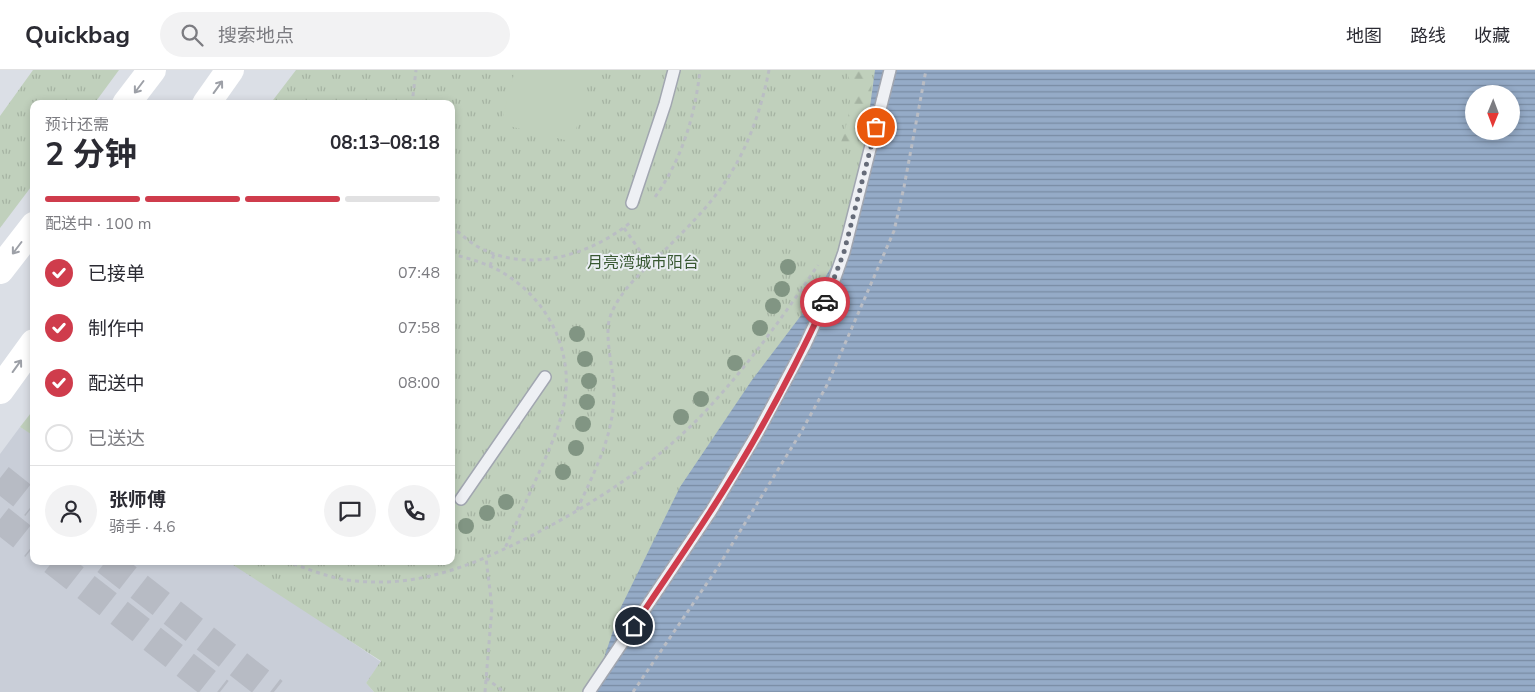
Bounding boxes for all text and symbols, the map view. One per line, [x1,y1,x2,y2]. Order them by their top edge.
search box [160,12,510,57]
text: Quickbag [25,19,130,51]
icon: search [178,21,206,49]
text: 搜索地点 [218,23,294,49]
text: 地图 [1346,24,1382,48]
text: 路线 [1410,24,1446,48]
text: 收藏 [1474,24,1510,48]
one-way arrow [134,80,144,94]
one-way arrow [213,80,223,94]
north arrow [1465,85,1520,140]
map controls [1465,85,1520,140]
pin [855,106,897,148]
icon: bag [862,113,890,141]
text: 预计还需 [45,114,109,136]
text: 08:13–08:18 [330,130,440,156]
text: 2 分钟 [45,133,137,176]
text: 配送中 · 100 m [45,213,151,235]
one-way arrow [12,241,22,255]
park label: 月亮湾城市阳台 [587,252,699,274]
icon: check [45,259,73,287]
text: 已接单 [88,261,145,287]
text: 07:48 [398,262,440,284]
courier [800,277,850,327]
icon: car [811,288,839,316]
icon: check [45,314,73,342]
text: 制作中 [88,316,145,342]
text: 07:58 [398,317,440,339]
one-way arrow [12,359,22,373]
icon: check [45,369,73,397]
text: 配送中 [88,371,145,397]
text: 08:00 [398,372,440,394]
text: 已送达 [88,426,145,452]
button: person [45,485,97,537]
button: chat [324,485,376,537]
button: phone [388,485,440,537]
text: 张师傅 [109,487,166,513]
text: 骑手 · 4.6 [109,516,176,538]
pin [613,605,655,647]
icon: home [620,612,648,640]

